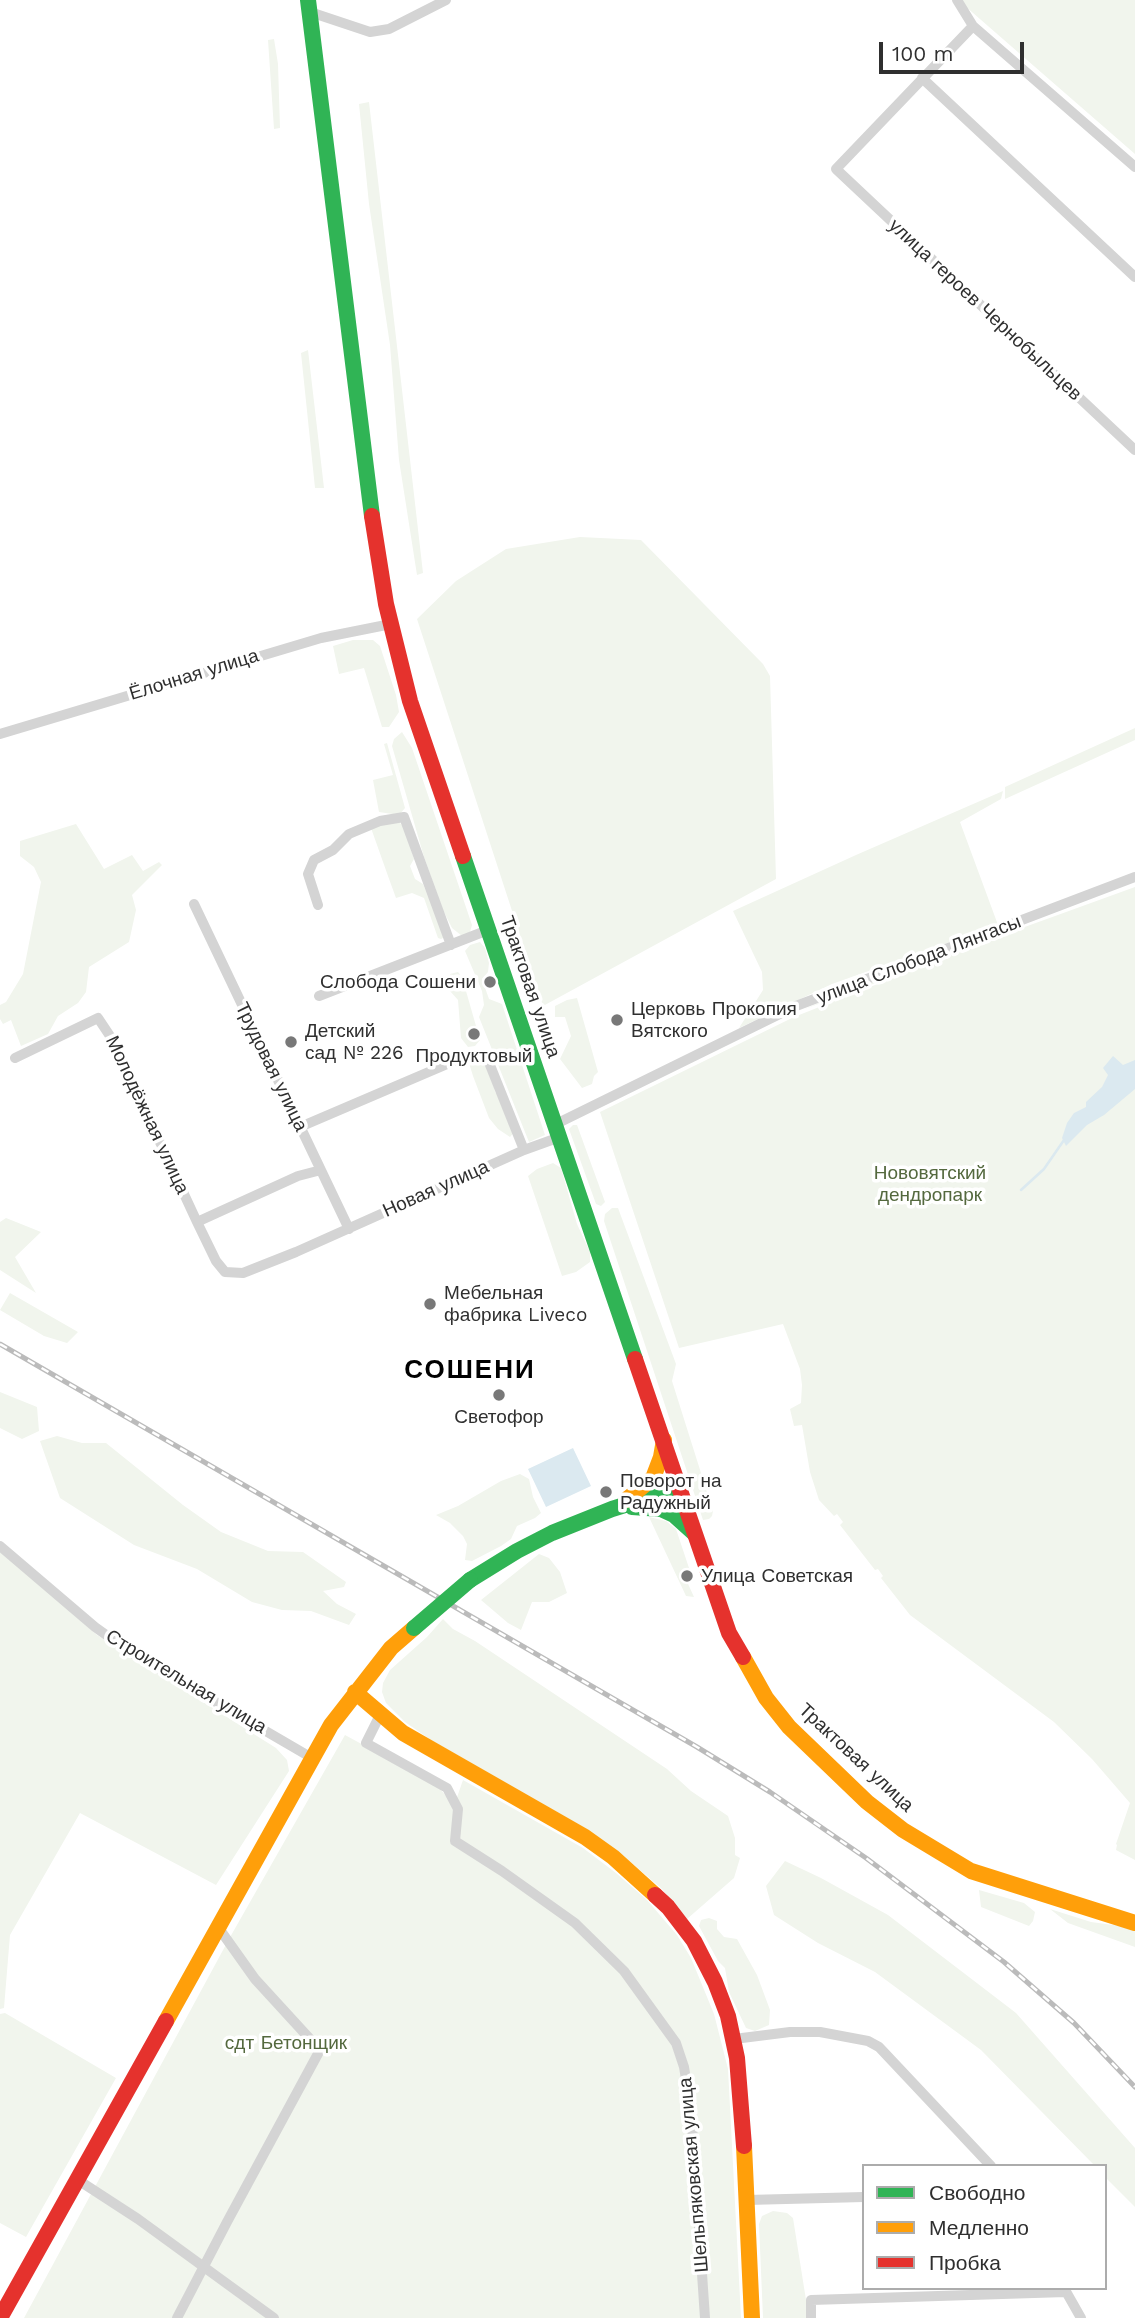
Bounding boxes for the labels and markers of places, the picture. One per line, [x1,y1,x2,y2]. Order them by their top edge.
place label: Слобода Сошени [320,971,476,993]
marker: Слобода Сошени [482,974,498,990]
place label: Церковь Прокопия Вятского [631,998,797,1042]
marker: Церковь Прокопия Вятского [609,1012,625,1028]
place label: Детский сад № 226 [305,1020,404,1064]
marker: Продуктовый [466,1026,482,1042]
marker: Детский сад № 226 [283,1034,299,1050]
place label: Продуктовый [416,1045,532,1067]
place label: Мебельная фабрика Liveco [444,1282,587,1326]
marker: Мебельная фабрика Liveco [422,1296,438,1312]
marker: Светофор [491,1387,507,1403]
place label: Светофор [454,1406,544,1428]
place label: Поворот на Радужный [620,1470,722,1514]
marker: Поворот на Радужный [598,1484,614,1500]
place label: Улица Советская [701,1565,853,1587]
marker: Улица Советская [679,1568,695,1584]

